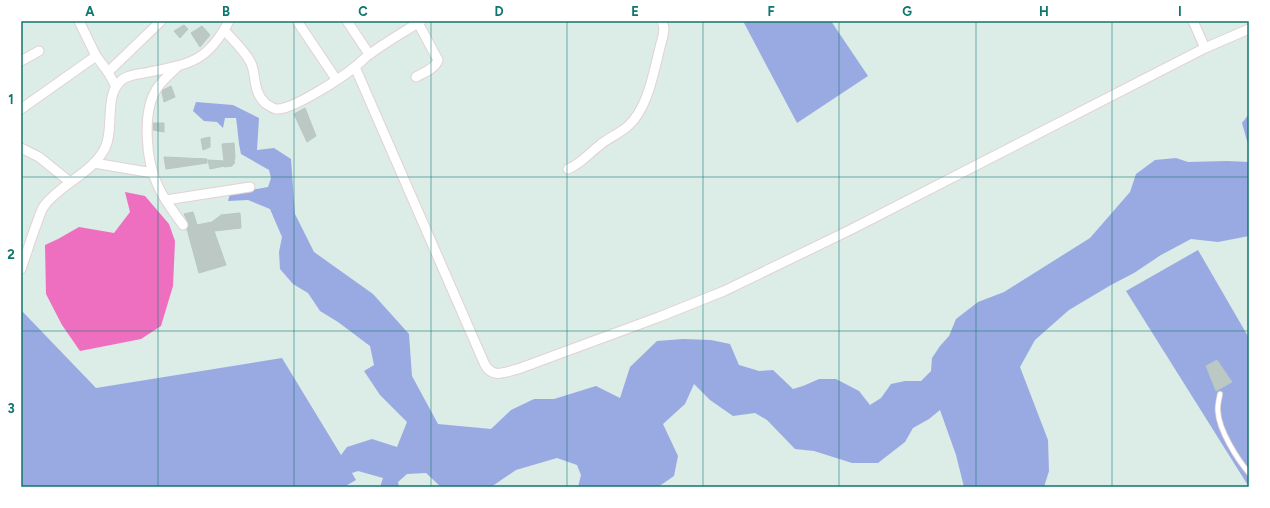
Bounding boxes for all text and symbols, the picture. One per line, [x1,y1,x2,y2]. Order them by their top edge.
text: A [85,4,95,19]
text: B [222,4,230,19]
text: C [358,4,368,19]
text: D [494,4,504,19]
text: E [631,4,639,19]
text: F [767,4,775,19]
text: G [902,4,912,19]
text: H [1039,4,1049,19]
text: I [1178,4,1182,19]
text: 1 [8,92,14,107]
text: 2 [7,247,15,262]
text: 3 [7,401,15,416]

